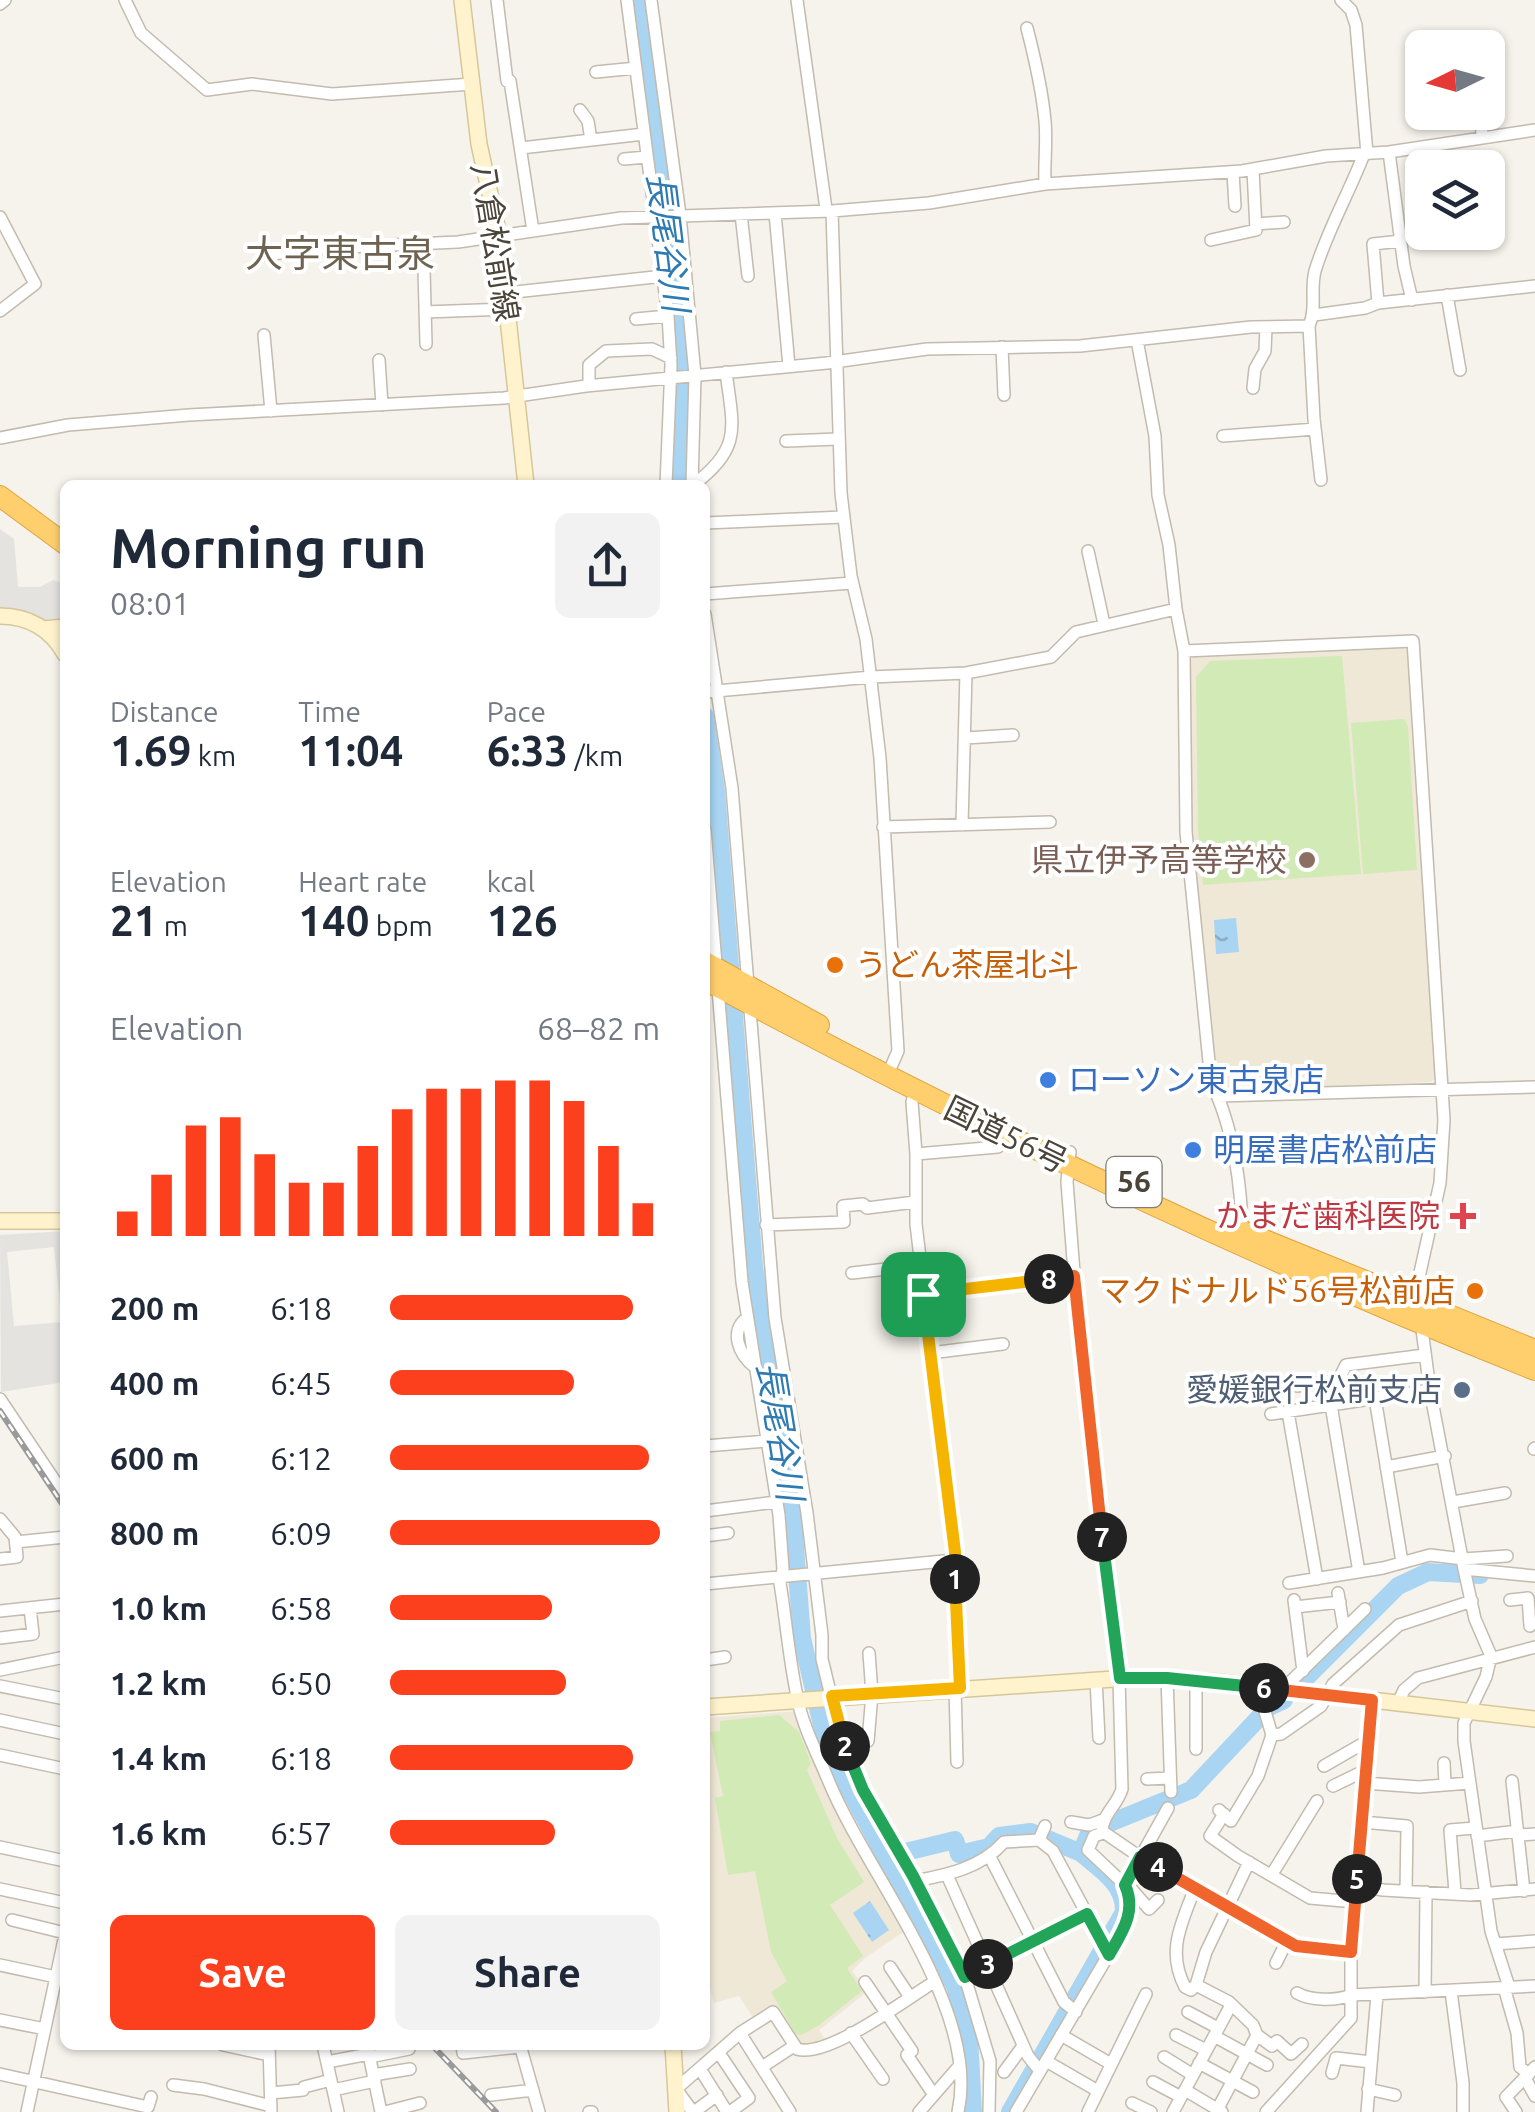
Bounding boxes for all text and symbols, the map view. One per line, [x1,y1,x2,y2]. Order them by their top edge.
north arrow [1405,30,1505,130]
map controls [1405,30,1505,250]
button: layers [1405,150,1505,250]
street label: 八倉松前線 [466,160,526,324]
water label: 長尾谷川 [641,170,698,318]
district label: 大字東古泉 [245,232,435,274]
button: share [555,513,660,618]
text: Morning run [110,517,427,578]
text: 08:01 [110,585,190,621]
text: Distance [110,696,218,727]
text: Time [298,696,361,727]
text: Pace [487,696,546,727]
text: 1.69 [110,727,191,774]
text: 11:04 [298,727,403,774]
text: 6:33 [487,727,568,774]
text: km [191,740,236,771]
text: /km [568,740,623,771]
place label: 県立伊予高等学校 [1031,841,1287,877]
marker: 県立伊予高等学校 [1296,849,1318,871]
text: Elevation [110,866,227,897]
text: Heart rate [298,866,427,897]
text: kcal [487,866,535,897]
text: 21 [110,897,157,944]
text: 140 [298,897,369,944]
text: 126 [487,897,558,944]
text: m [157,910,188,941]
text: bpm [369,910,433,941]
place label: うどん茶屋北斗 [855,946,1079,982]
marker: うどん茶屋北斗 [824,954,846,976]
text: Elevation [110,1010,243,1046]
text: 68–82 m [537,1010,660,1046]
place label: ローソン東古泉店 [1068,1061,1324,1097]
marker: ローソン東古泉店 [1037,1069,1059,1091]
street label: 国道56号 [939,1089,1074,1179]
place label: 明屋書店松前店 [1213,1131,1437,1167]
marker: 明屋書店松前店 [1182,1139,1204,1161]
road number: 56 [1106,1157,1162,1207]
place label: かまだ歯科医院 [1216,1197,1440,1233]
marker: かまだ歯科医院 [1450,1203,1476,1229]
pin [881,1252,966,1337]
pin: 8 [1024,1254,1074,1304]
text: 8 [1041,1263,1057,1294]
icon: arrive [896,1267,951,1322]
place label: マクドナルド56号松前店 [1099,1272,1455,1308]
marker: マクドナルド56号松前店 [1464,1280,1486,1302]
text: 200 m [110,1290,199,1326]
text: 6:18 [270,1290,332,1326]
water label: 長尾谷川 [750,1359,812,1507]
text: 400 m [110,1365,199,1401]
text: 6:45 [270,1365,332,1401]
place label: 愛媛銀行松前支店 [1186,1371,1442,1407]
marker: 愛媛銀行松前支店 [1451,1379,1473,1401]
text: 600 m [110,1440,199,1476]
text: 6:12 [270,1440,332,1476]
pin: 7 [1077,1512,1127,1562]
text: 800 m [110,1515,199,1551]
text: 6:09 [270,1515,332,1551]
text: 7 [1094,1521,1110,1552]
pin: 1 [930,1554,980,1604]
text: 1 [947,1563,963,1594]
text: 1.0 km [110,1590,207,1626]
text: 6:58 [270,1590,332,1626]
pin: 6 [1239,1663,1289,1713]
text: 1.2 km [110,1665,207,1701]
text: 6:50 [270,1665,332,1701]
text: 6 [1256,1672,1272,1703]
pin: 2 [820,1721,870,1771]
text: 2 [837,1730,853,1761]
text: 1.4 km [110,1740,207,1776]
text: 6:18 [270,1740,332,1776]
text: 1.6 km [110,1815,207,1851]
text: 6:57 [270,1815,332,1851]
pin: 4 [1133,1842,1183,1892]
text: 4 [1150,1851,1166,1882]
pin: 5 [1332,1854,1382,1904]
text: 5 [1349,1863,1365,1894]
button: Save [110,1915,375,2030]
button: Share [395,1915,660,2030]
pin: 3 [963,1939,1013,1989]
text: 3 [980,1948,996,1979]

